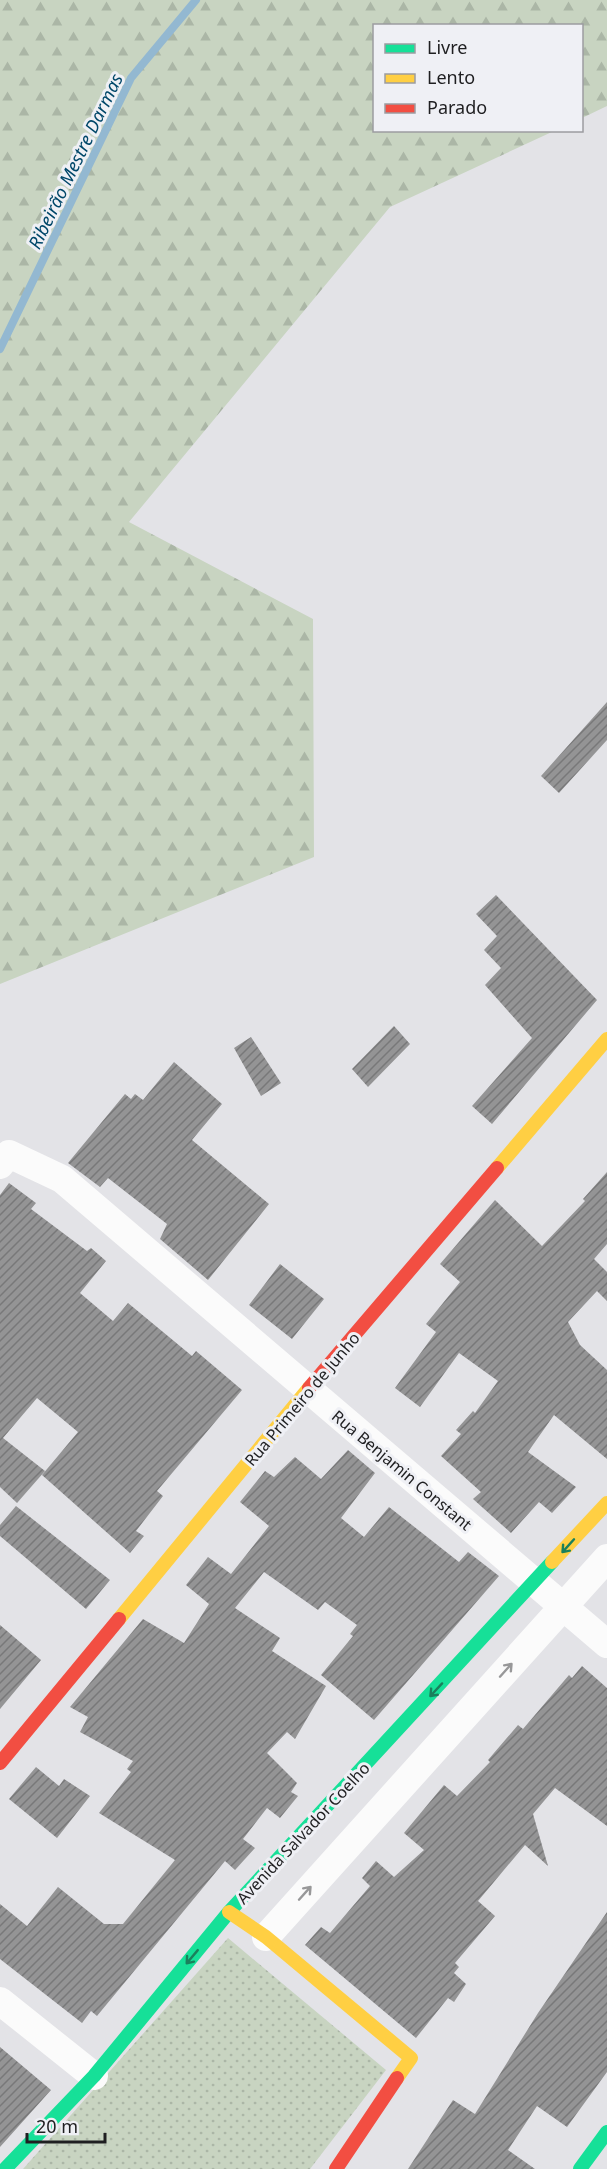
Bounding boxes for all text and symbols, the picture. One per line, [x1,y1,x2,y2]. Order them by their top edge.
legend [373,24,583,132]
text: Livre [427,35,467,59]
text: Lento [427,65,475,89]
water label: Ribeirão Mestre Darmas [22,69,128,253]
text: Parado [427,95,487,119]
street label: Rua Primeiro de Junho [239,1327,365,1471]
street label: Rua Benjamin Constant [327,1405,477,1535]
one-way arrow [561,1539,575,1554]
one-way arrow [499,1663,513,1678]
one-way arrow [429,1682,443,1697]
street label: Avenida Salvador Coelho [231,1757,375,1909]
one-way arrow [298,1886,312,1901]
one-way arrow [185,1949,199,1964]
scale bar [27,2106,105,2144]
text: 20 m [36,2114,78,2138]

